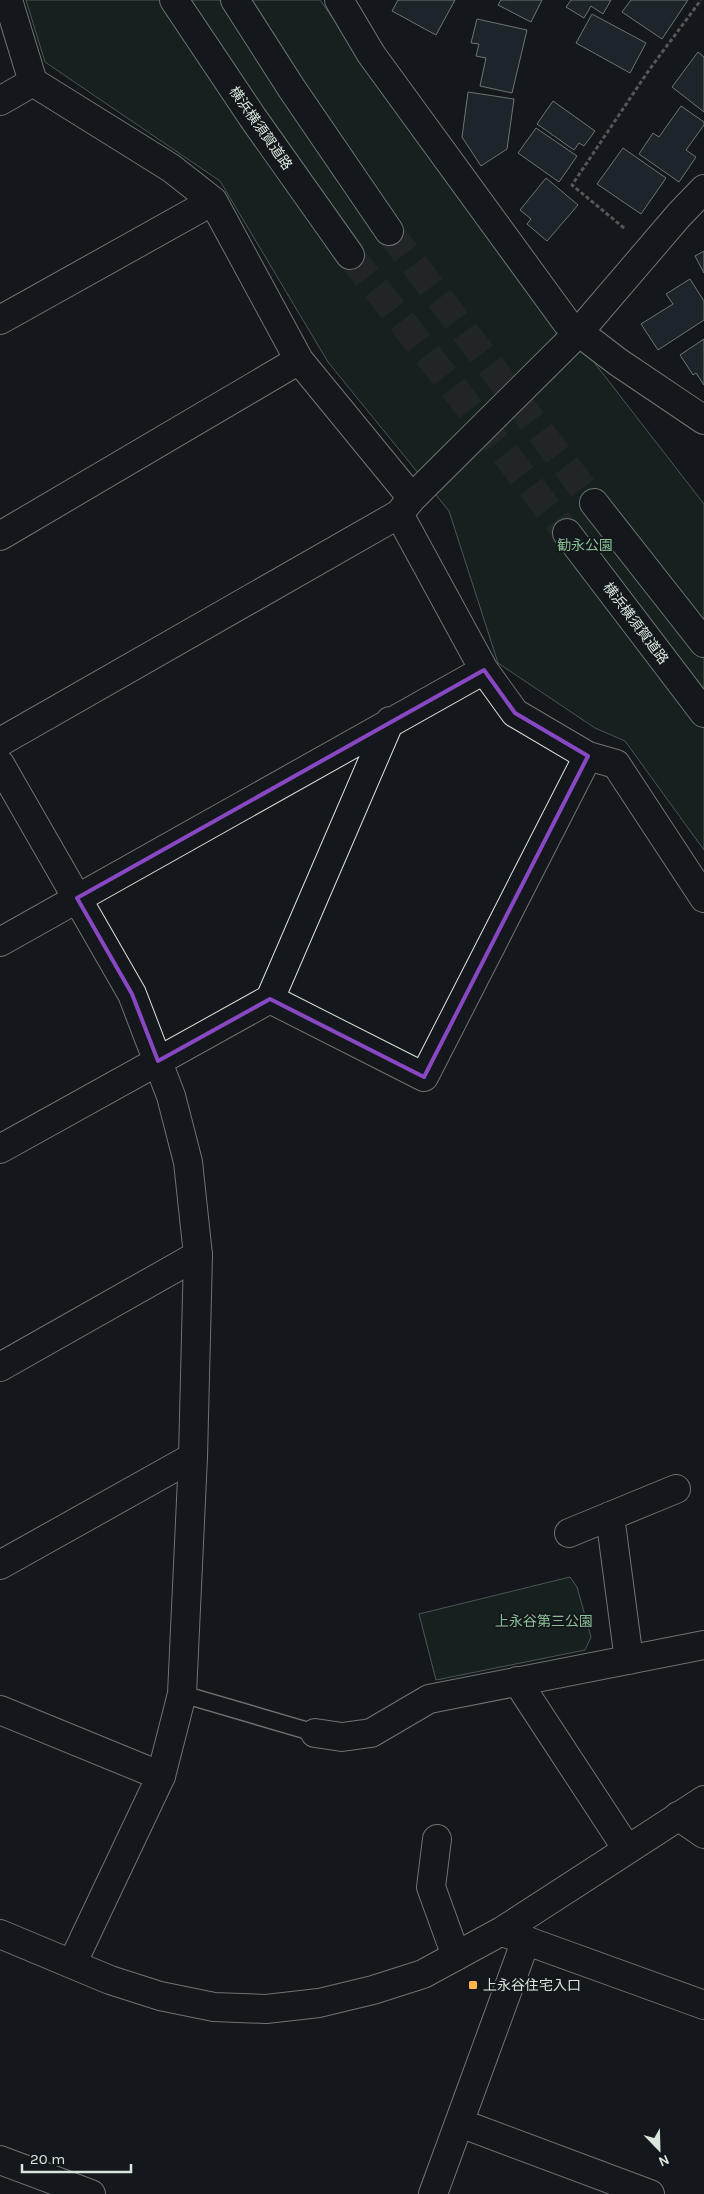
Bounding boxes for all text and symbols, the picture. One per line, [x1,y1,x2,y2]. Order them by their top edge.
street label: 横浜横須賀道路 [226,83,296,173]
park label: 勧永公園 [557,537,613,554]
street label: 横浜横須賀道路 [599,579,672,668]
park label: 上永谷第三公園 [495,1613,593,1630]
place label: 上永谷住宅入口 [483,1977,581,1994]
marker: 上永谷住宅入口 [467,1979,479,1991]
north arrow [634,2124,684,2174]
scale bar [22,2142,131,2174]
text: 20 m [30,2150,65,2168]
text: N [656,2151,672,2170]

